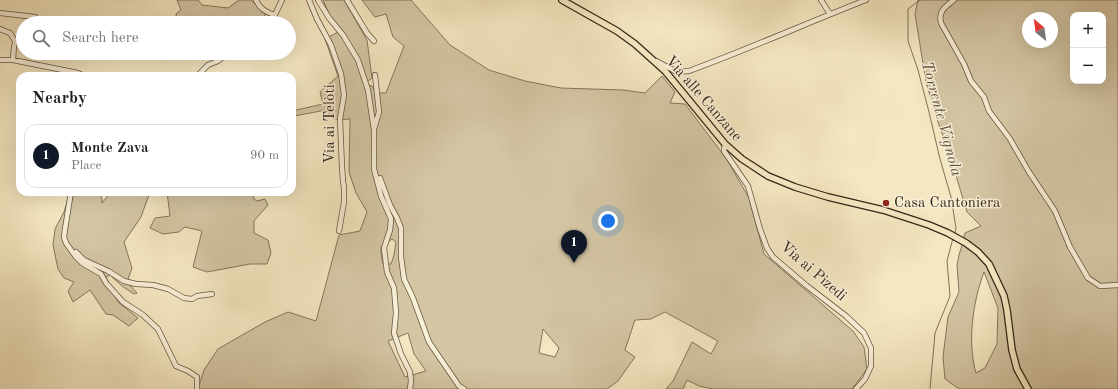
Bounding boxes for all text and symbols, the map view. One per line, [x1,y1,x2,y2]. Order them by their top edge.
north arrow [1022,12,1058,48]
map controls [1070,12,1106,84]
button: + [1070,12,1106,48]
search box [16,16,296,60]
icon: search [30,27,52,49]
text: Search here [62,31,139,46]
button: − [1070,48,1106,84]
street label: Via alle Canzane [662,53,744,145]
water label: Torrente Vignola [918,60,964,179]
street label: Via ai Telòti [323,84,338,164]
text: Nearby [32,90,87,107]
text: Monte Zava [71,141,149,156]
text: 1 [42,149,50,162]
text: 90 m [250,149,279,162]
text: Place [71,159,101,172]
place label: Casa Cantoniera [894,196,1001,211]
marker: Casa Cantoniera [881,198,891,208]
your location [598,211,618,231]
pin: 1 [561,230,587,263]
street label: Via ai Pizedi [777,239,849,305]

